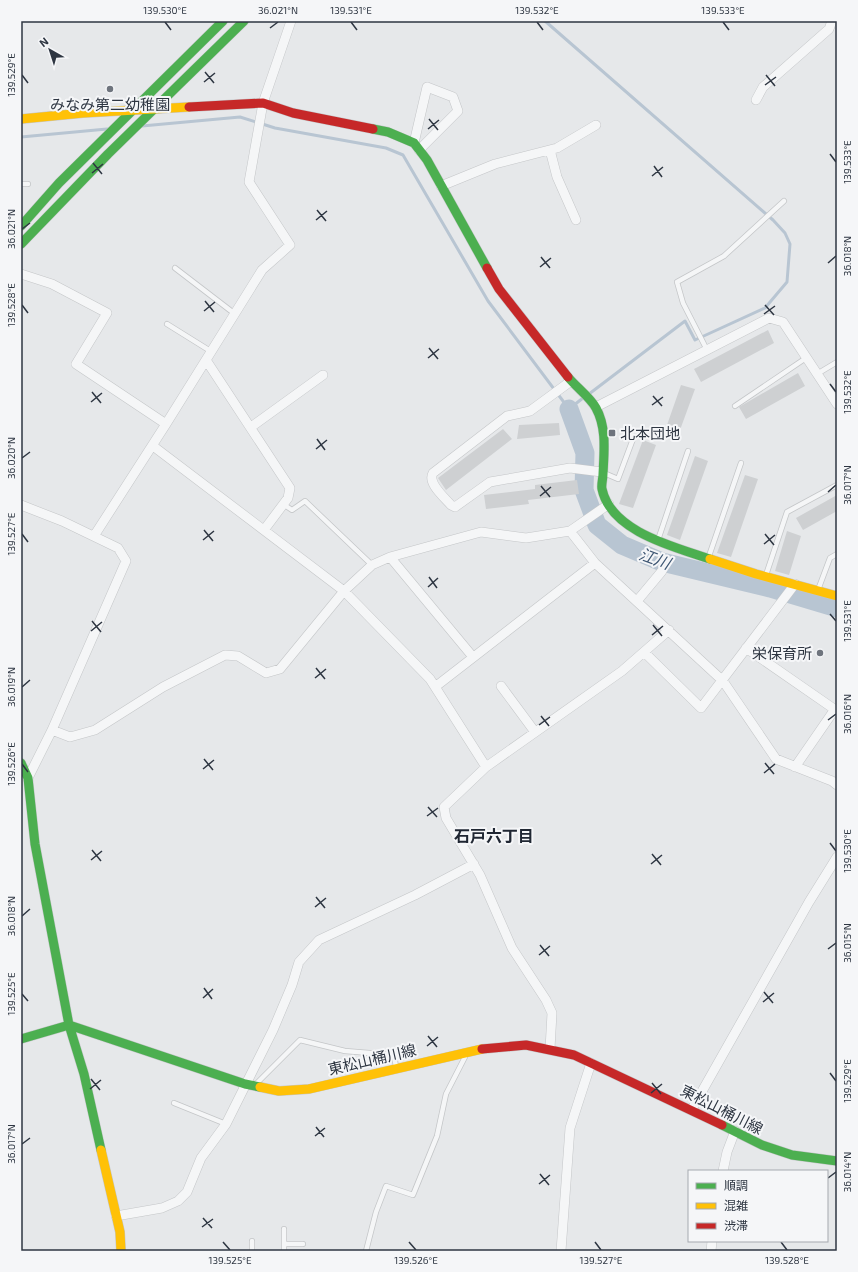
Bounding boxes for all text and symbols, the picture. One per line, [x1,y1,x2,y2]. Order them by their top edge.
text: 139.530°E [143,4,187,16]
text: 36.021°N [258,4,298,16]
text: 139.531°E [330,4,372,16]
text: 139.532°E [515,4,559,16]
text: 139.533°E [701,4,745,16]
north arrow [30,30,70,70]
text: N [36,34,51,49]
text: 139.529°E [5,53,17,97]
marker: みなみ第二幼稚園 [105,84,115,94]
place label: みなみ第二幼稚園 [50,95,170,113]
text: 139.533°E [841,140,853,184]
text: 36.021°N [5,209,17,249]
text: 36.018°N [841,236,853,276]
text: 139.528°E [5,283,17,327]
text: 139.532°E [841,370,853,414]
place label: 北本団地 [620,424,680,442]
marker: 北本団地 [607,428,617,438]
text: 36.020°N [5,437,17,479]
text: 36.017°N [841,465,853,505]
text: 139.527°E [5,512,17,555]
water label: 江川 [637,544,675,573]
text: 139.531°E [841,600,853,642]
place label: 栄保育所 [752,644,812,662]
marker: 栄保育所 [815,648,825,658]
text: 36.019°N [5,667,17,707]
text: 36.016°N [841,694,853,734]
text: 139.526°E [5,742,17,786]
district label: 石戸六丁目 [454,826,534,845]
text: 139.530°E [841,829,853,873]
text: 36.018°N [5,896,17,936]
text: 36.015°N [841,923,853,963]
text: 139.525°E [5,972,17,1016]
street label: 東松山桶川線 [326,1040,418,1078]
text: 139.529°E [841,1059,853,1103]
street label: 東松山桶川線 [678,1081,766,1137]
text: 36.017°N [5,1124,17,1164]
text: 36.014°N [841,1152,853,1192]
legend [688,1170,828,1242]
text: 順調 [724,1178,748,1192]
text: 混雑 [724,1198,748,1212]
text: 渋滞 [724,1218,748,1232]
text: 139.525°E [208,1254,252,1266]
text: 139.526°E [394,1254,438,1266]
text: 139.527°E [580,1254,623,1266]
text: 139.528°E [765,1254,809,1266]

